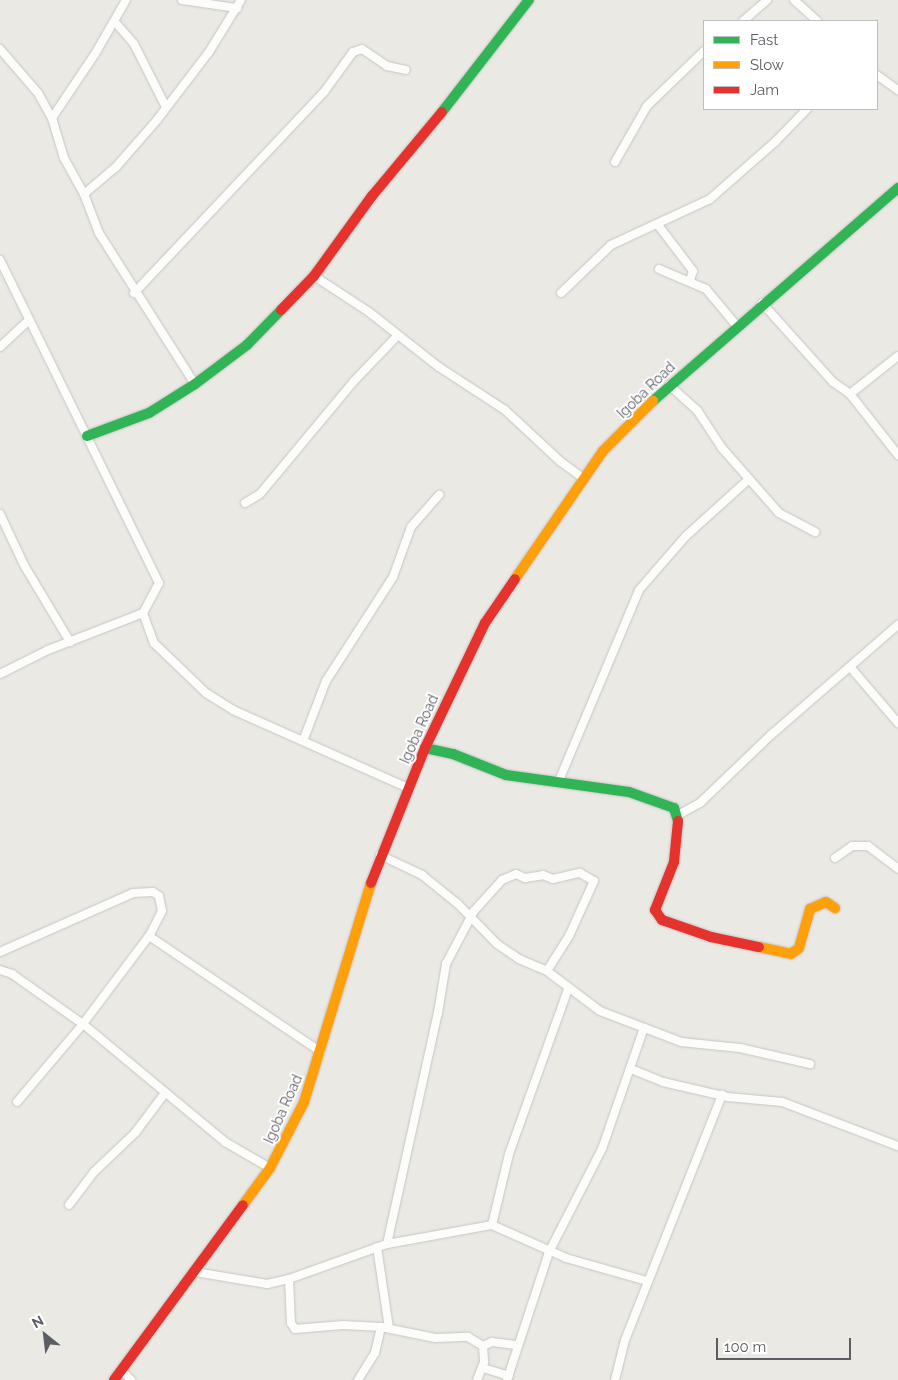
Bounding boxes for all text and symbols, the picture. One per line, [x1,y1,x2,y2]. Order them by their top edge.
legend [703,20,878,110]
text: Fast [750,31,778,49]
text: Slow [750,56,784,74]
text: Jam [750,81,779,99]
street label: Igoba Road [614,358,678,422]
street label: Igoba Road [396,692,442,766]
street label: Igoba Road [260,1072,306,1146]
north arrow [20,1310,70,1360]
text: N [29,1312,46,1331]
scale bar [718,1328,853,1360]
text: 100 m [724,1338,766,1356]

